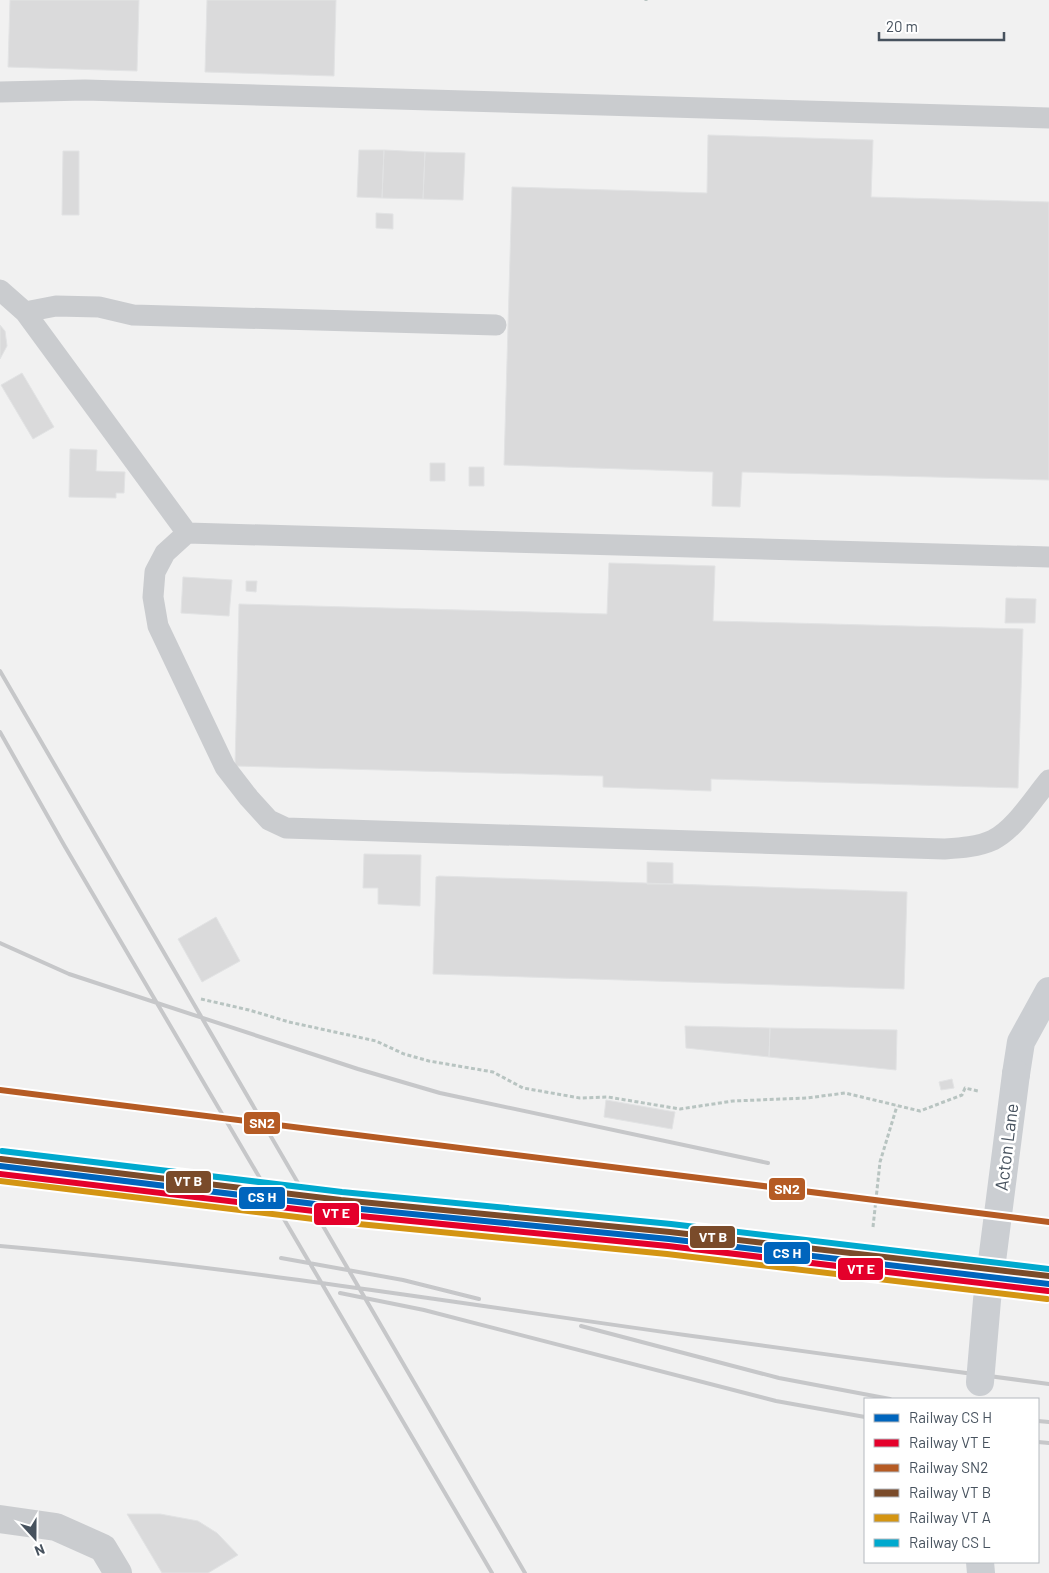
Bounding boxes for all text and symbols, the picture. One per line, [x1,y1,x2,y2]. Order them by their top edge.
scale bar [879,10,1004,42]
text: 20 m [886,17,918,35]
street label: Acton Lane [990,1102,1022,1192]
line badge: SN2 [243,1111,281,1135]
text: SN2 [249,1114,275,1131]
line badge: VT B [165,1170,212,1194]
text: VT B [174,1172,202,1189]
line badge: SN2 [768,1177,806,1201]
text: SN2 [774,1180,800,1197]
line badge: CS H [238,1186,286,1210]
text: CS H [248,1188,276,1205]
line badge: VT E [313,1202,360,1226]
text: VT E [322,1204,350,1221]
line badge: VT B [689,1225,736,1249]
text: VT B [699,1228,727,1245]
line badge: CS H [763,1241,811,1265]
text: CS H [773,1244,801,1261]
line badge: VT E [837,1257,884,1281]
text: VT E [847,1260,875,1277]
legend [864,1398,1039,1563]
text: Railway CS H [909,1408,992,1426]
text: Railway VT E [909,1433,991,1451]
text: Railway SN2 [909,1458,988,1476]
text: Railway VT B [909,1483,991,1501]
text: Railway VT A [909,1508,991,1526]
north arrow [10,1513,60,1563]
text: Railway CS L [909,1533,991,1551]
text: N [32,1541,47,1560]

